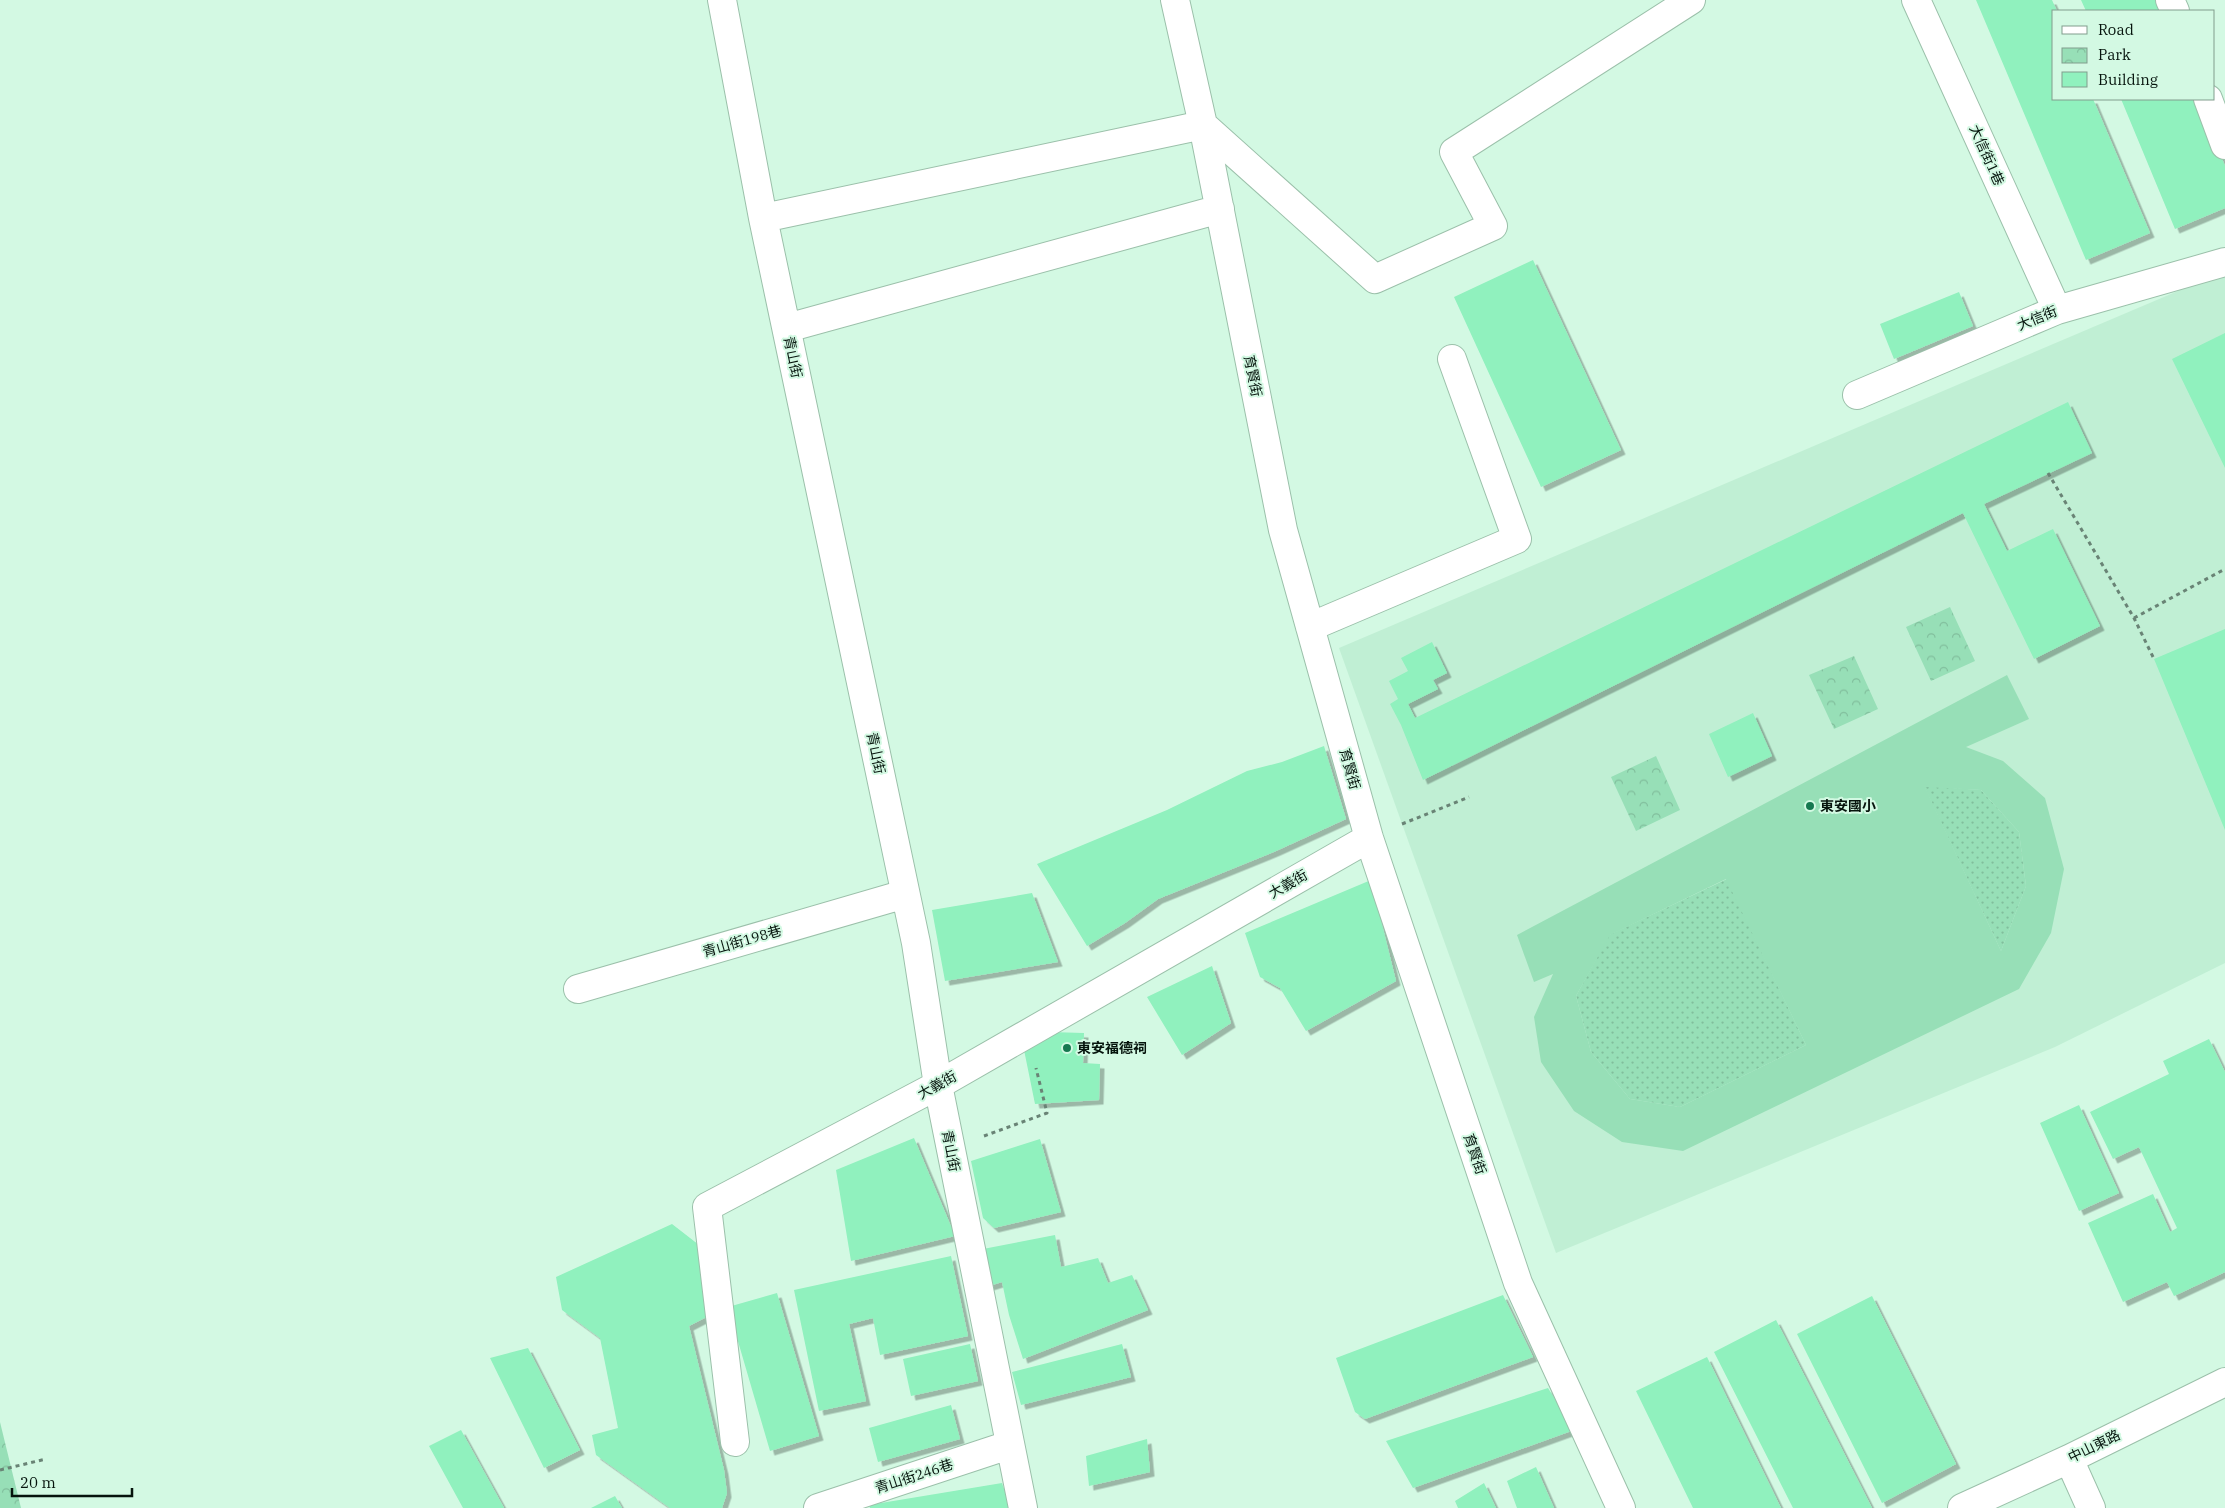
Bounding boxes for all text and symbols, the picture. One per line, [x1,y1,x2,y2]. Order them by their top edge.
legend [2052,10,2215,100]
text: Road [2098,20,2134,39]
text: Park [2098,45,2131,64]
text: Building [2098,70,2158,89]
street label: 大信街1巷 [1966,122,2008,188]
street label: 大信街 [2014,302,2060,334]
street label: 青山街 [780,335,806,379]
street label: 育賢街 [1240,354,1266,398]
street label: 青山街 [863,731,889,775]
street label: 育賢街 [1336,746,1364,792]
place label: 東安國小 [1820,797,1876,815]
marker: 東安國小 [1804,800,1816,812]
street label: 大義街 [1265,866,1311,902]
street label: 青山街198巷 [700,921,784,961]
place label: 東安福德祠 [1077,1039,1147,1057]
marker: 東安福德祠 [1061,1042,1073,1054]
street label: 大義街 [914,1067,960,1103]
street label: 青山街 [938,1129,964,1173]
street label: 育賢街 [1460,1131,1490,1177]
street label: 中山東路 [2065,1426,2123,1466]
street label: 青山街246巷 [873,1455,955,1497]
scale bar [12,1466,132,1498]
text: 20 m [20,1473,56,1492]

